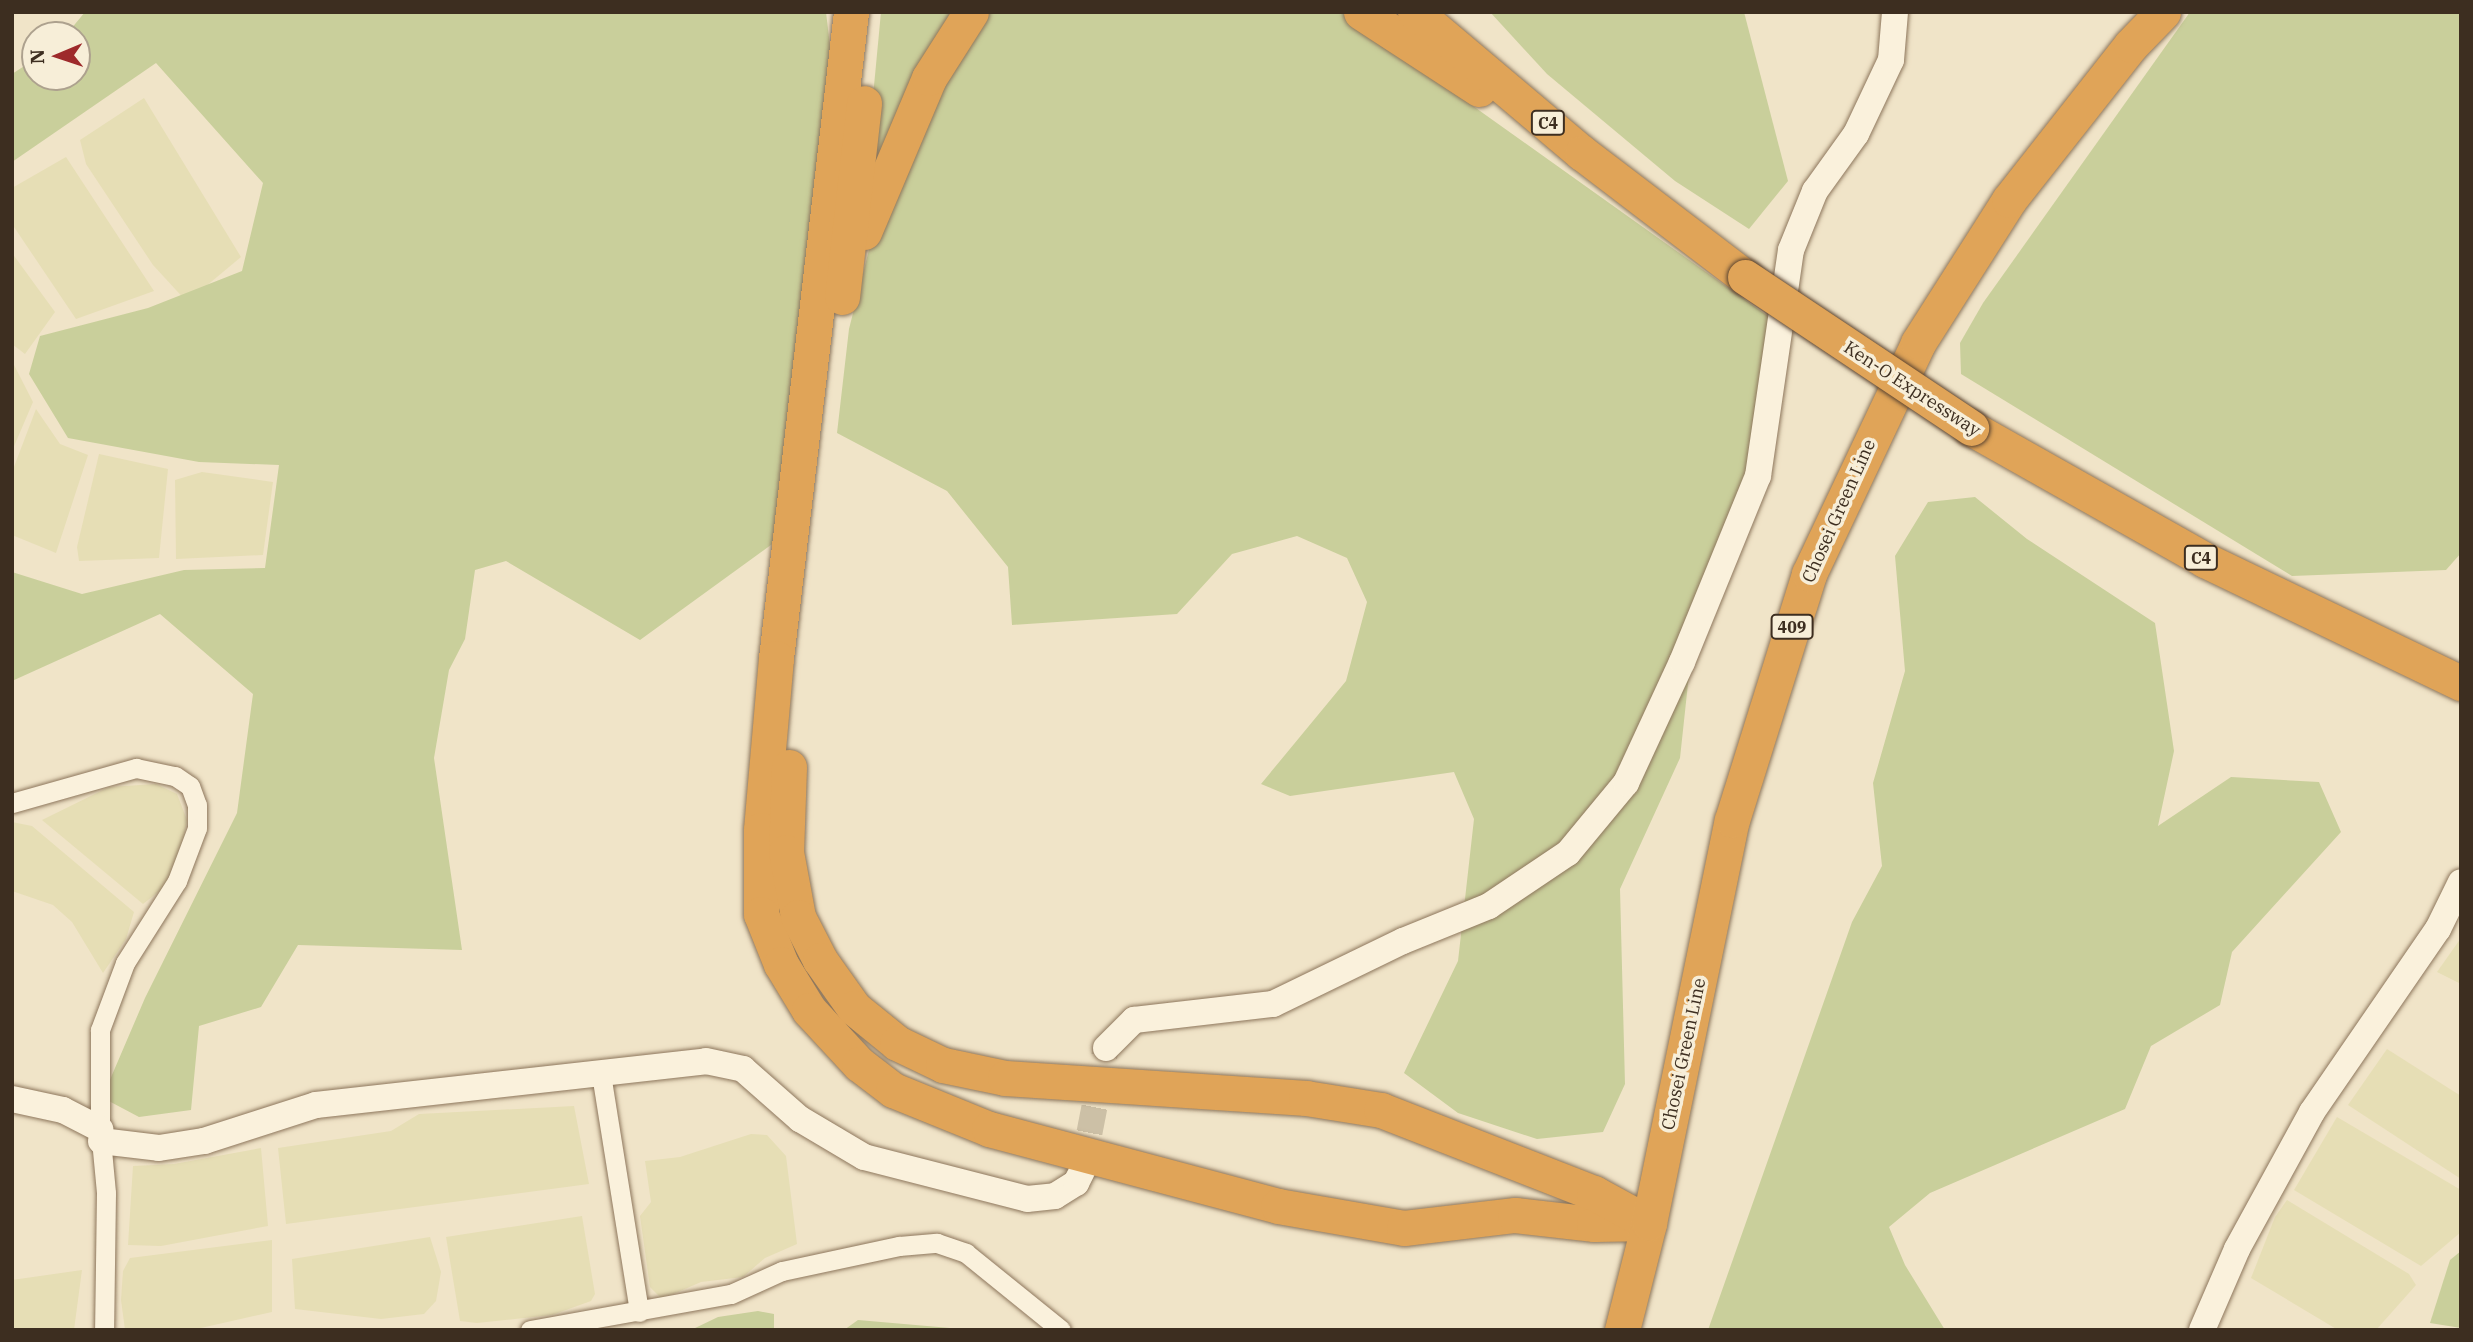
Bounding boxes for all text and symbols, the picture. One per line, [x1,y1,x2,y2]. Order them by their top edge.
north arrow [21,21,91,91]
text: N [25,49,49,65]
road number: C4 [1530,111,1566,136]
street label: Ken-O Expressway [1840,337,1984,441]
street label: Chosei Green Line [1798,436,1880,586]
road number: C4 [2184,545,2218,570]
road number: 409 [1769,614,1815,640]
street label: Chosei Green Line [1657,976,1711,1132]

